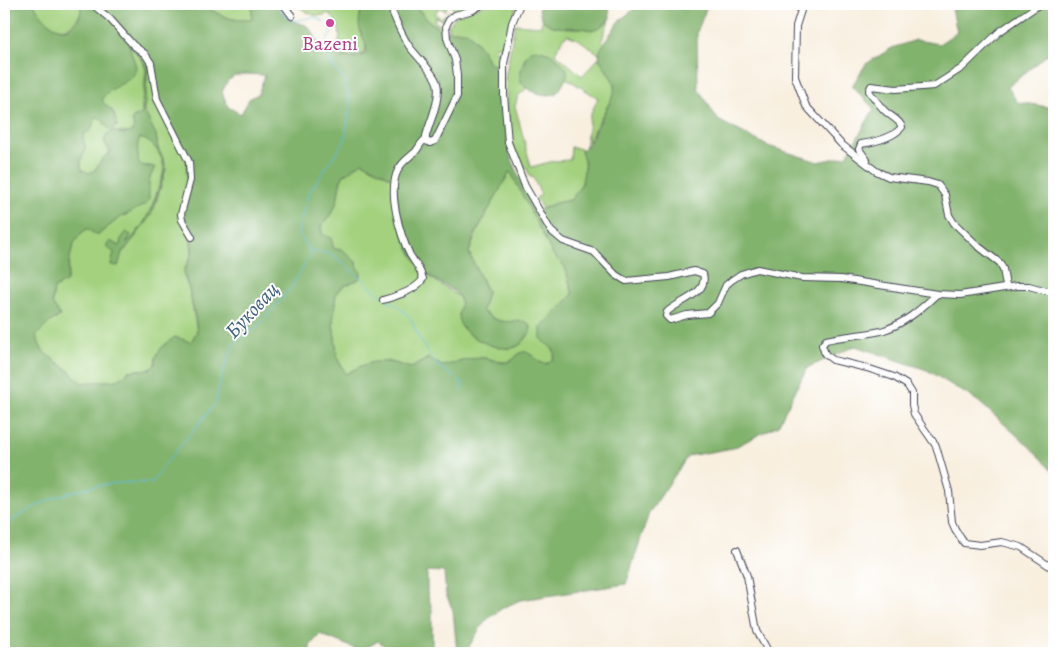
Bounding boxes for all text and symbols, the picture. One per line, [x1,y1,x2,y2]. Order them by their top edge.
marker: Bazeni [324,17,336,29]
place label: Bazeni [302,30,358,57]
water label: Буковац [219,276,285,344]

